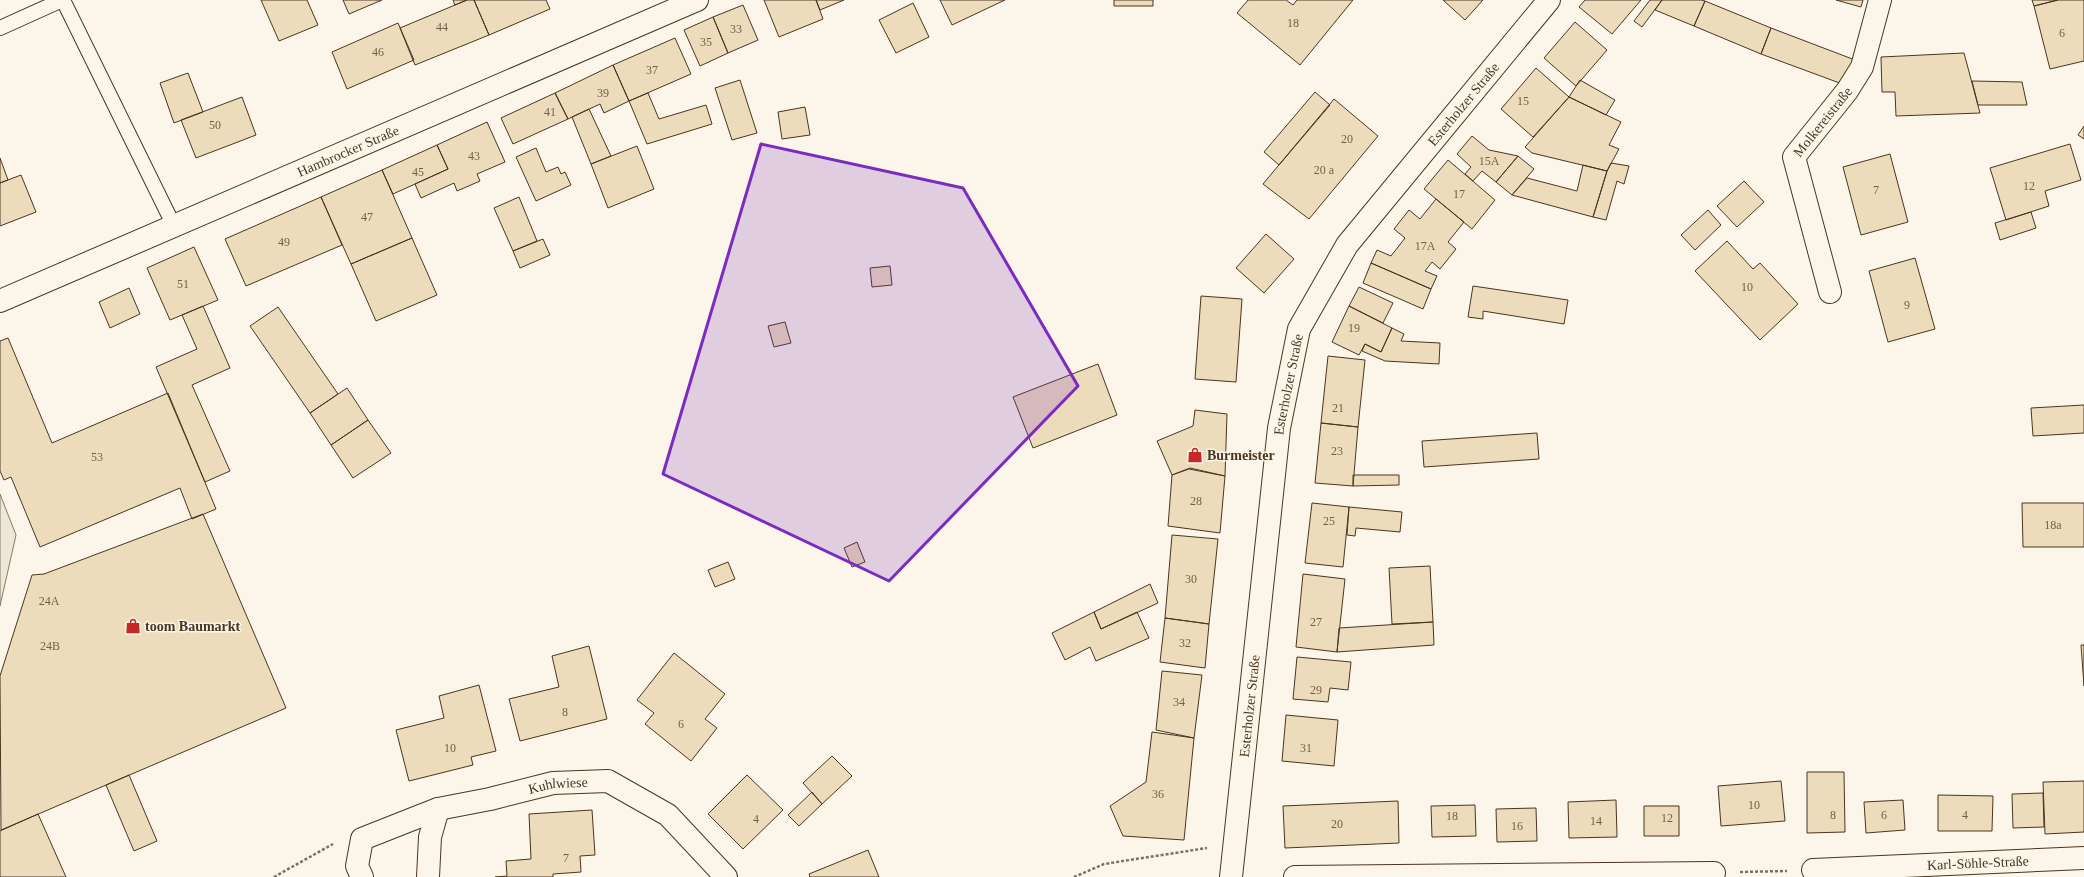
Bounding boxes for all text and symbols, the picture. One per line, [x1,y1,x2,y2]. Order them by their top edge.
house number: 18 [1287,16,1299,30]
house number: 44 [436,20,448,34]
house number: 33 [730,22,742,36]
house number: 6 [2059,26,2065,40]
house number: 35 [700,35,712,49]
house number: 46 [372,45,384,59]
street label: Esterholzer Straße [1425,60,1502,149]
house number: 37 [646,63,658,77]
street label: Molkereistraße [1790,84,1855,160]
house number: 39 [597,86,609,100]
house number: 15 [1517,94,1529,108]
house number: 41 [544,105,556,119]
house number: 50 [209,118,221,132]
street label: Hambrocker Straße [295,123,401,180]
house number: 20 [1341,132,1353,146]
house number: 43 [468,149,480,163]
house number: 15A [1479,154,1500,168]
house number: 20 a [1314,163,1335,177]
house number: 45 [412,165,424,179]
house number: 12 [2023,179,2035,193]
house number: 7 [1873,183,1879,197]
house number: 17 [1453,187,1465,201]
house number: 47 [361,210,373,224]
house number: 49 [278,235,290,249]
house number: 17A [1415,239,1436,253]
house number: 51 [177,277,189,291]
house number: 10 [1741,280,1753,294]
house number: 9 [1904,298,1910,312]
house number: 19 [1348,321,1360,335]
street label: Esterholzer Straße [1271,333,1306,436]
house number: 21 [1332,401,1344,415]
house number: 23 [1331,444,1343,458]
shop icon: Burmeister [1186,446,1204,464]
place label: Burmeister [1207,448,1275,463]
house number: 53 [91,450,103,464]
house number: 28 [1190,494,1202,508]
house number: 25 [1323,514,1335,528]
house number: 18a [2044,518,2062,532]
house number: 30 [1185,572,1197,586]
house number: 24A [39,594,60,608]
house number: 27 [1310,615,1322,629]
shop icon: toom Baumarkt [124,617,142,635]
place label: toom Baumarkt [145,619,241,634]
house number: 32 [1179,636,1191,650]
house number: 24B [40,639,60,653]
street label: Esterholzer Straße [1237,654,1263,758]
house number: 29 [1310,683,1322,697]
house number: 34 [1173,695,1185,709]
house number: 8 [562,705,568,719]
house number: 6 [678,717,684,731]
house number: 10 [444,741,456,755]
house number: 31 [1300,741,1312,755]
street label: Kuhlwiese [527,775,588,797]
house number: 36 [1152,787,1164,801]
house number: 10 [1748,798,1760,812]
house number: 8 [1830,808,1836,822]
house number: 6 [1881,808,1887,822]
house number: 4 [1962,808,1968,822]
house number: 18 [1446,809,1458,823]
house number: 12 [1661,811,1673,825]
house number: 4 [753,812,759,826]
house number: 14 [1590,814,1602,828]
house number: 20 [1331,817,1343,831]
house number: 16 [1511,819,1523,833]
house number: 7 [563,851,569,865]
street label: Karl-Söhle-Straße [1927,853,2029,873]

